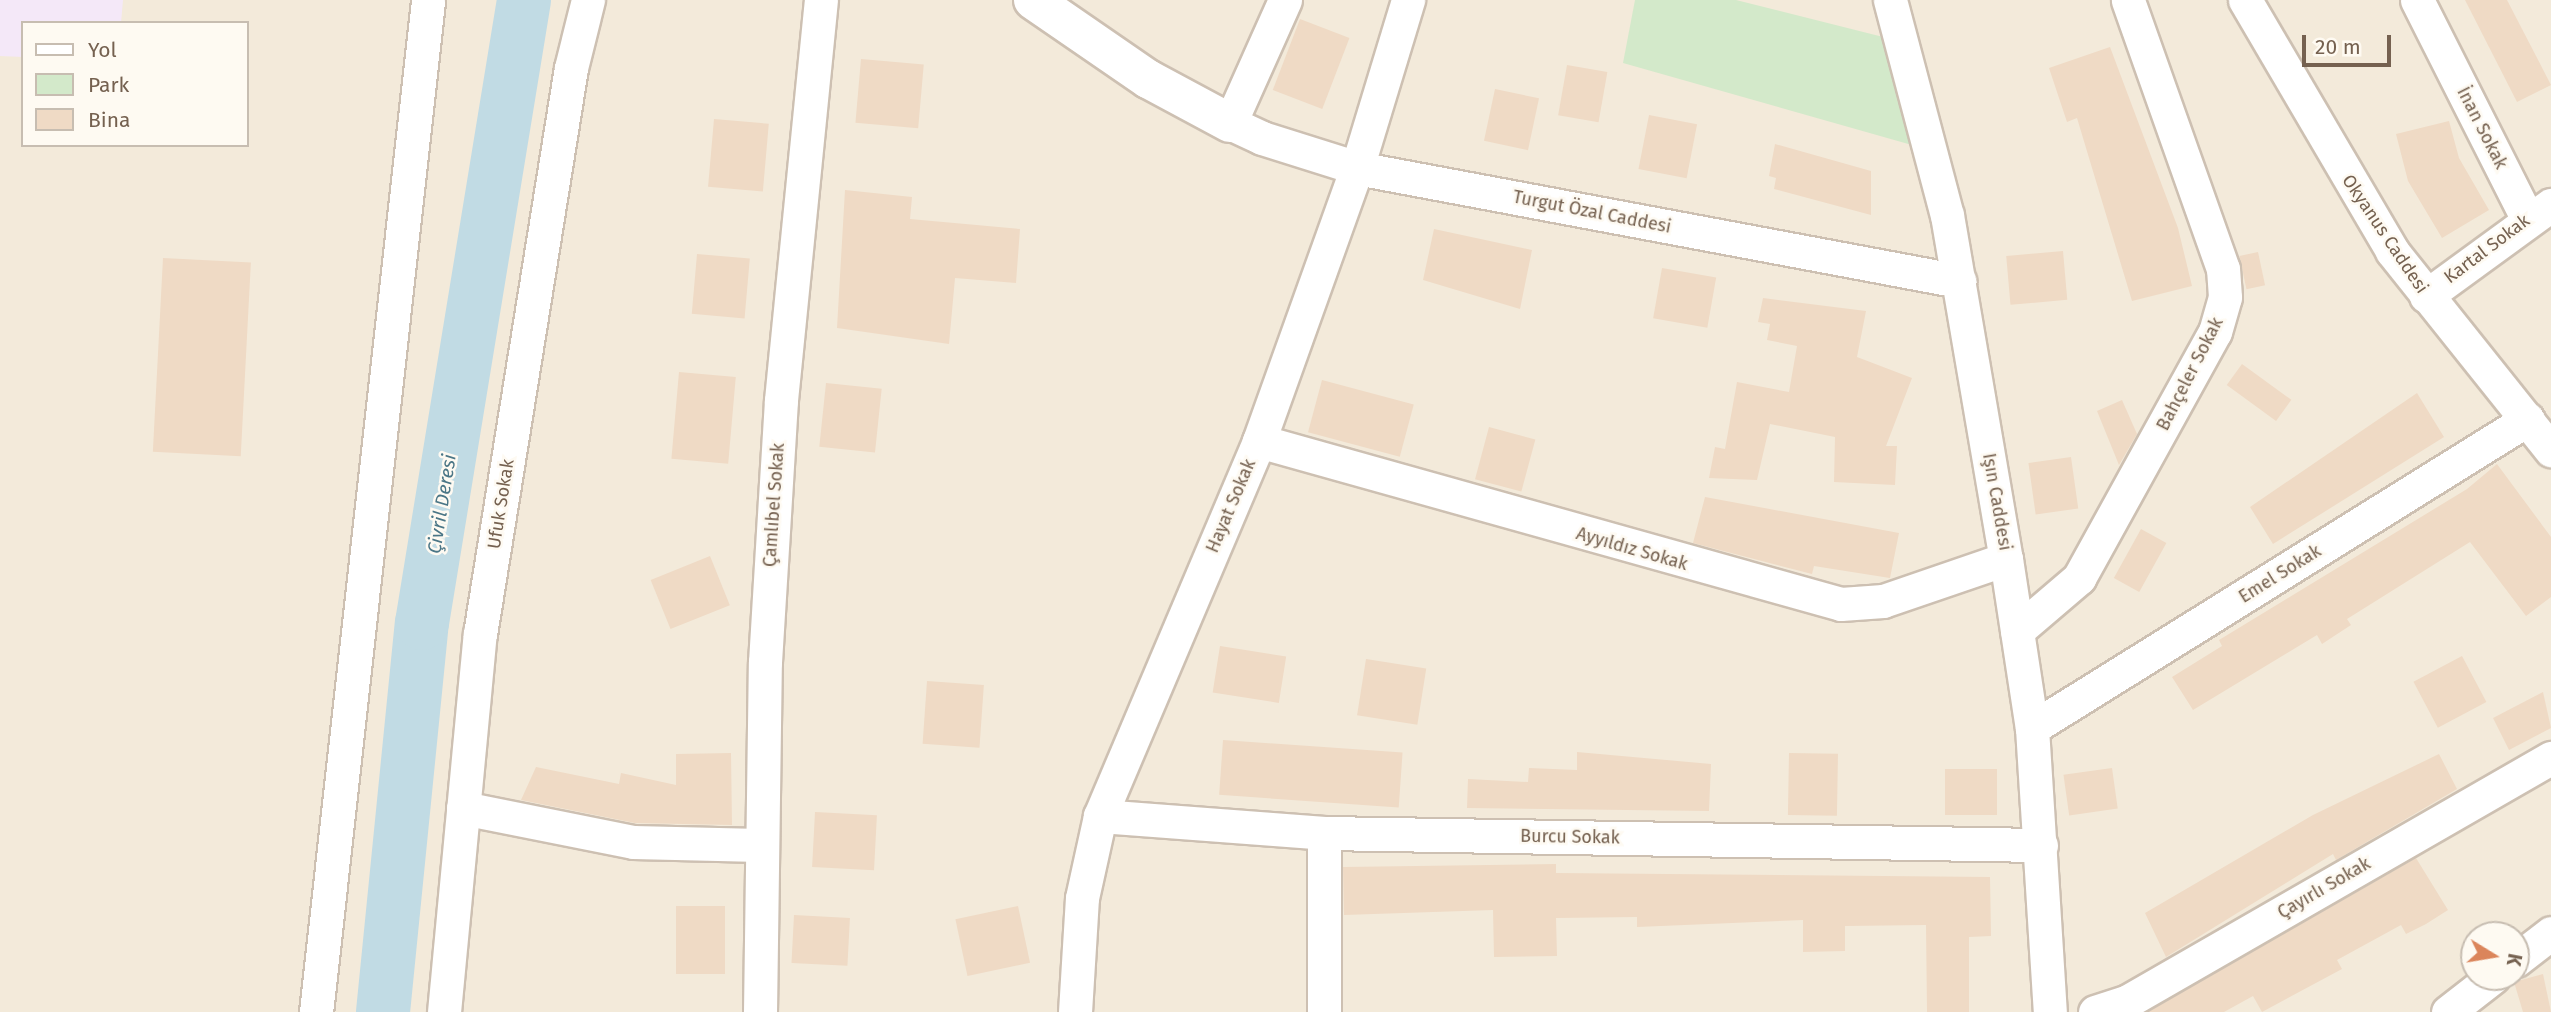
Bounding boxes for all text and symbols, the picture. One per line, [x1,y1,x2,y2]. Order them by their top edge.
legend [21,21,248,147]
scale bar [2306,21,2395,65]
text: 20 m [2315,34,2361,60]
text: Yol [88,37,117,63]
text: Park [88,72,129,98]
street label: İnan Sokak [2452,83,2512,173]
text: Bina [88,107,130,133]
street label: Okyanus Caddesi [2337,170,2433,298]
street label: Turgut Özal Caddesi [1511,186,1673,238]
street label: Kartal Sokak [2440,210,2534,288]
street label: Bahçeler Sokak [2152,314,2228,434]
street label: Çamlıbel Sokak [759,442,789,568]
street label: Işın Caddesi [1978,452,2016,552]
water label: Çivril Deresi [423,453,461,555]
street label: Hayat Sokak [1202,456,1260,556]
street label: Ufuk Sokak [483,458,519,550]
street label: Ayyıldız Sokak [1574,523,1690,575]
street label: Emel Sokak [2235,540,2325,608]
street label: Burcu Sokak [1520,825,1620,849]
street label: Çayırlı Sokak [2274,853,2374,923]
north arrow [2460,921,2530,991]
text: K [2502,952,2527,968]

